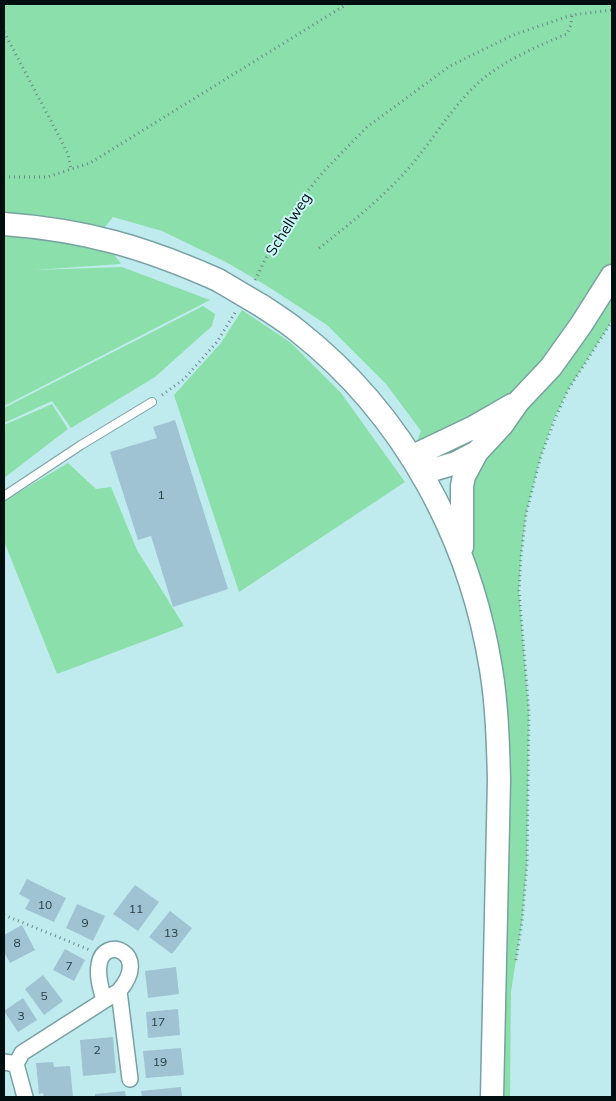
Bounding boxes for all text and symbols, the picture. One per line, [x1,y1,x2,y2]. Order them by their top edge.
street label: Schellweg [261,189,315,259]
house number: 1 [157,487,165,502]
house number: 10 [38,897,52,912]
house number: 11 [129,901,143,916]
house number: 9 [81,915,89,930]
house number: 13 [164,925,178,940]
house number: 8 [13,935,21,950]
house number: 7 [65,958,73,973]
house number: 5 [40,988,48,1003]
house number: 3 [17,1008,25,1023]
house number: 17 [151,1014,165,1029]
house number: 2 [93,1042,101,1057]
house number: 19 [153,1054,167,1069]

